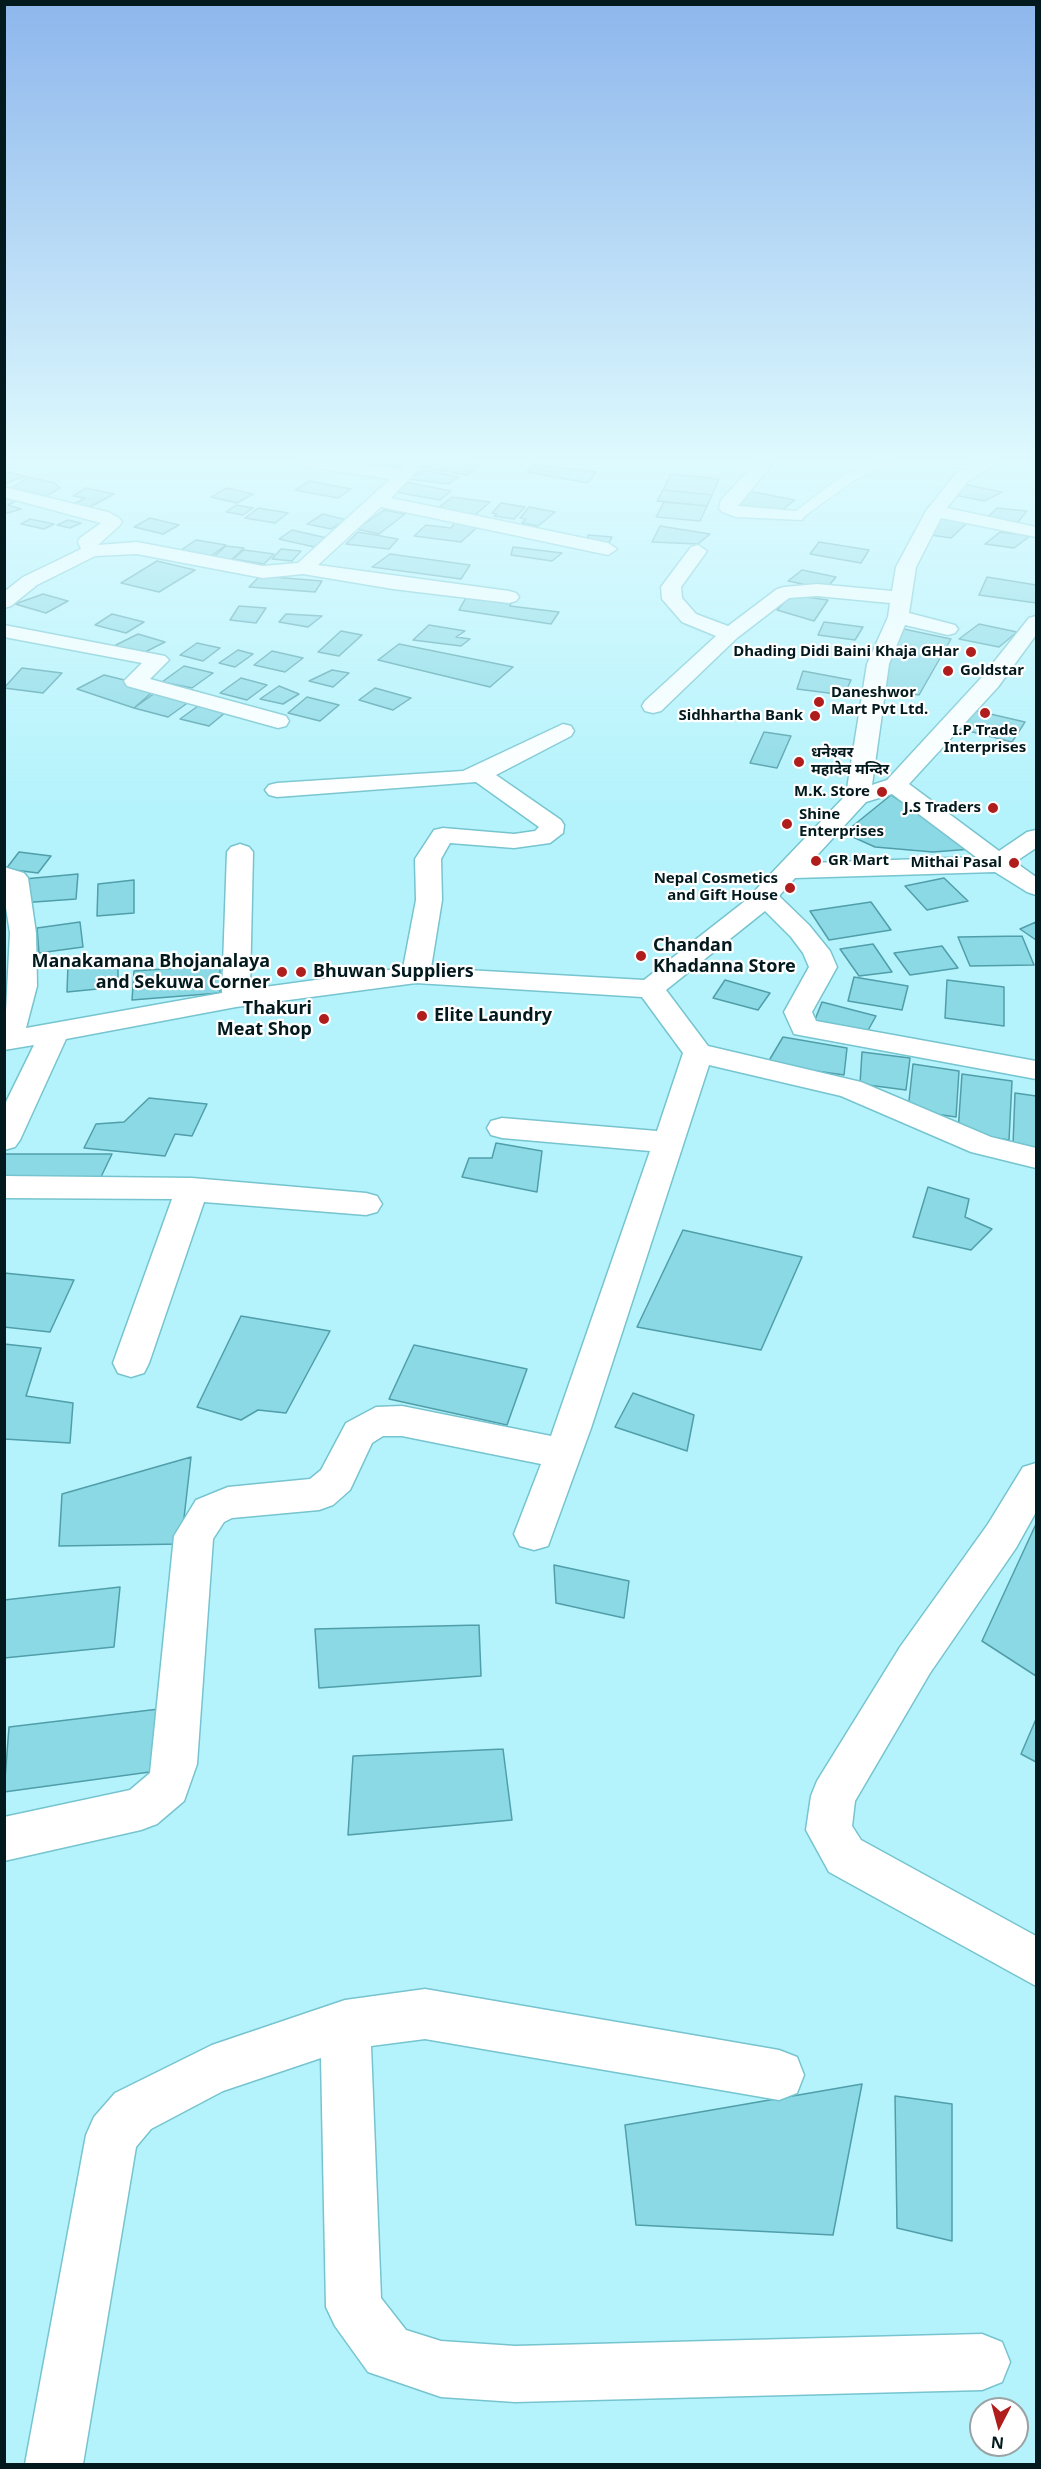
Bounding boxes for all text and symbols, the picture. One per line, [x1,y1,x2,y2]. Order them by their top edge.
place label: Dhading Didi Baini Khaja GHar [733,643,959,661]
marker: Dhading Didi Baini Khaja GHar [964,645,978,659]
place label: Goldstar [960,662,1024,680]
marker: Goldstar [941,664,955,678]
place label: Daneshwor Mart Pvt Ltd. [831,684,928,719]
marker: Daneshwor Mart Pvt Ltd. [812,695,826,709]
marker: I.P Trade Interprises [978,706,992,720]
place label: Sidhhartha Bank [678,707,803,725]
marker: Sidhhartha Bank [808,709,822,723]
place label: I.P Trade Interprises [944,722,1026,757]
place label: धनेश्वर महादेव मन्दिर [811,744,889,779]
marker: धनेश्वर महादेव मन्दिर [792,755,806,769]
place label: M.K. Store [794,783,870,801]
marker: M.K. Store [875,785,889,799]
place label: J.S Traders [904,799,981,817]
marker: J.S Traders [986,801,1000,815]
place label: Shine Enterprises [799,806,884,841]
marker: Shine Enterprises [780,817,794,831]
place label: GR Mart [828,852,889,870]
marker: GR Mart [809,854,823,868]
place label: Mithai Pasal [910,854,1002,872]
marker: Mithai Pasal [1007,856,1021,870]
place label: Nepal Cosmetics and Gift House [654,870,778,905]
marker: Nepal Cosmetics and Gift House [783,881,797,895]
place label: Chandan Khadanna Store [653,935,796,978]
marker: Chandan Khadanna Store [634,949,648,963]
place label: Manakamana Bhojanalaya and Sekuwa Corner [32,951,270,994]
place label: Bhuwan Suppliers [313,961,474,983]
marker: Manakamana Bhojanalaya and Sekuwa Corner [275,965,289,979]
marker: Bhuwan Suppliers [294,965,308,979]
place label: Thakuri Meat Shop [217,998,312,1040]
place label: Elite Laundry [434,1005,552,1027]
marker: Elite Laundry [415,1009,429,1023]
marker: Thakuri Meat Shop [317,1012,331,1026]
north arrow [969,2397,1029,2457]
text: N [990,2431,1005,2455]

